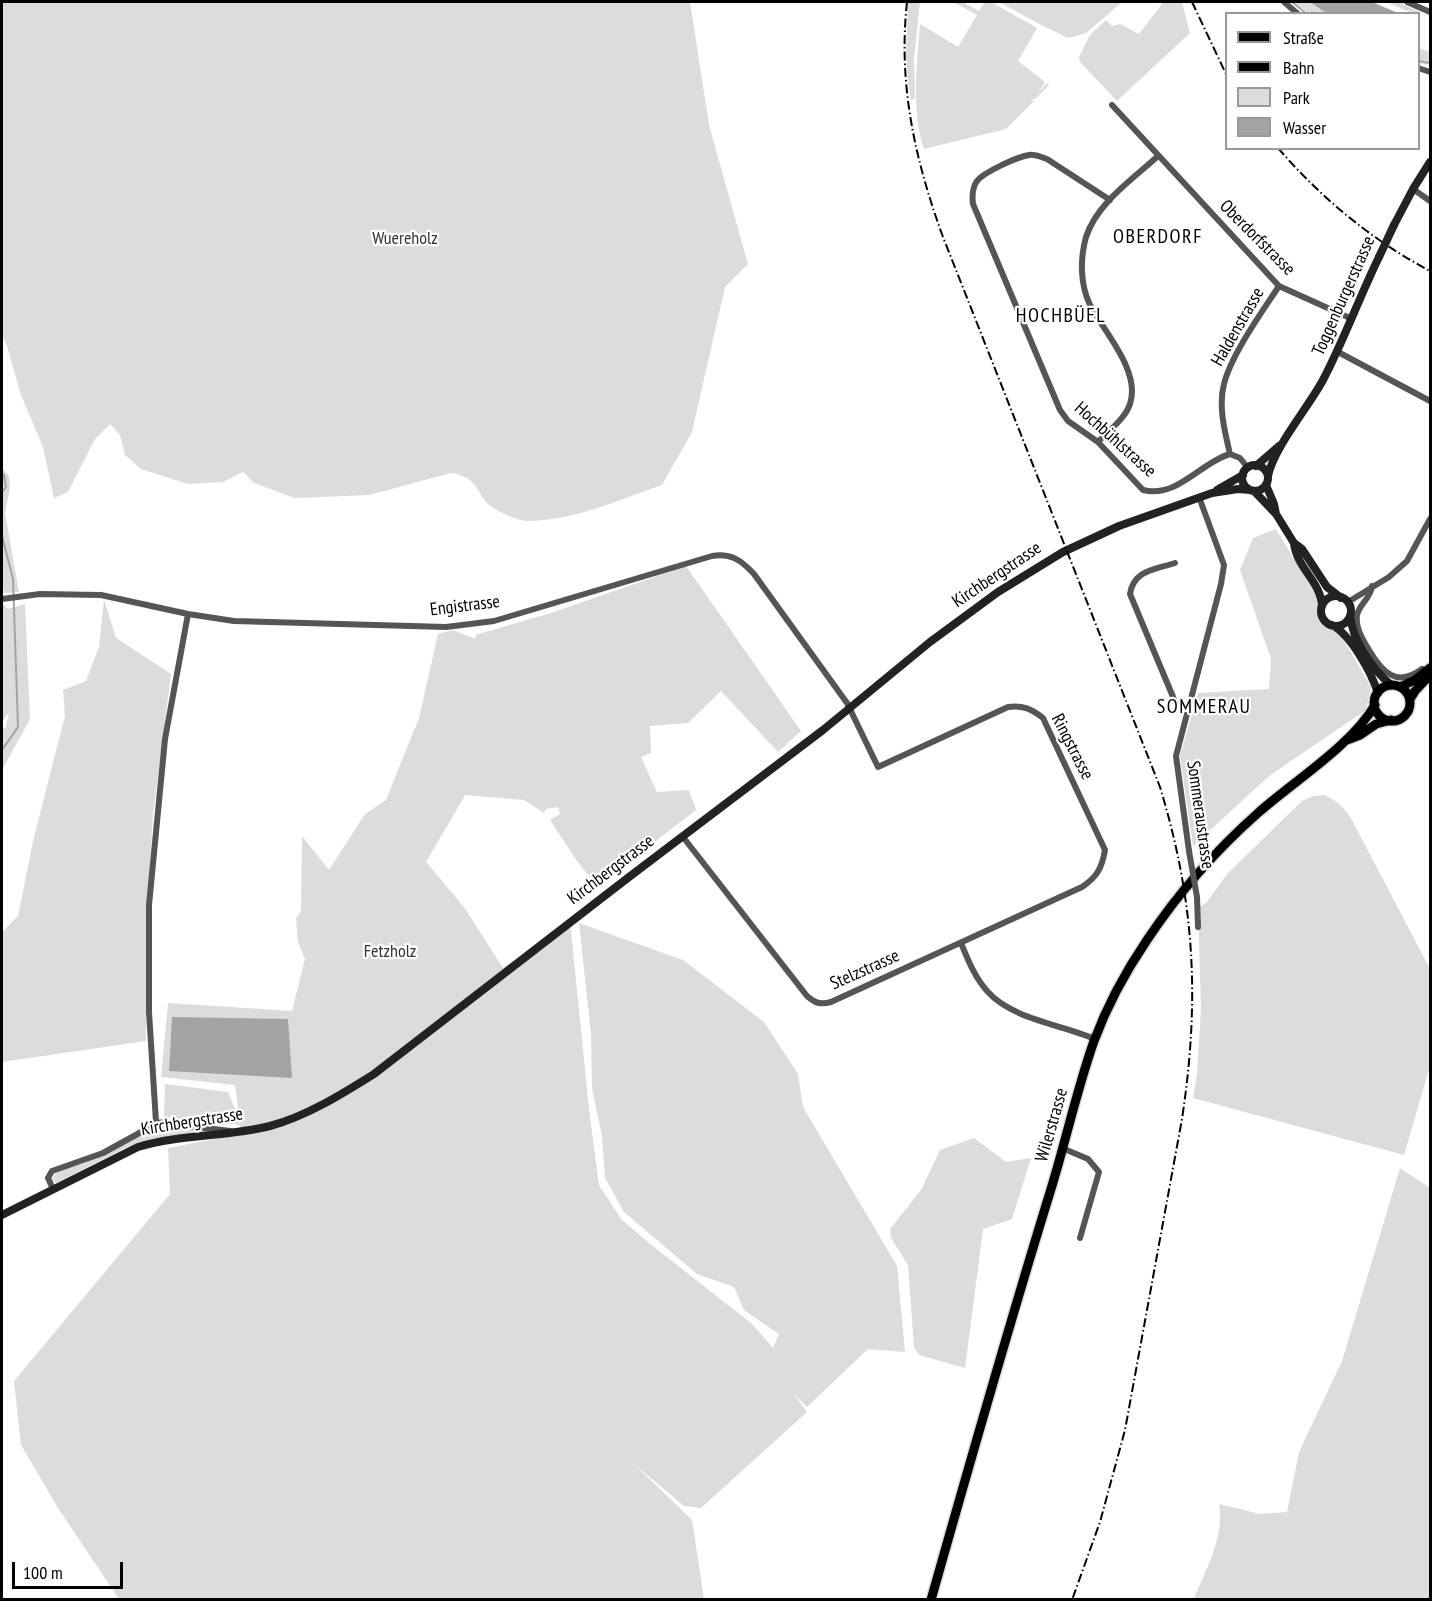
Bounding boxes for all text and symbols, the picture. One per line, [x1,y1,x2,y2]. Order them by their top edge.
legend [1225,12,1420,150]
text: Straße [1283,26,1324,49]
text: Bahn [1283,56,1315,79]
text: Park [1283,86,1310,109]
text: Wasser [1283,116,1326,139]
street label: Oberdorfstrasse [1215,196,1299,280]
district label: OBERDORF [1113,225,1203,249]
park label: Wuereholz [372,228,438,250]
street label: Toggenburgerstrasse [1308,233,1380,359]
street label: Haldenstrasse [1207,284,1269,370]
district label: HOCHBÜEL [1016,304,1106,328]
street label: Hochbühlstrasse [1070,398,1160,482]
street label: Kirchbergstrasse [948,537,1046,613]
street label: Engistrasse [429,591,501,621]
district label: SOMMERAU [1157,695,1251,719]
street label: Ringstrasse [1046,710,1098,784]
street label: Sommeraustrasse [1182,759,1218,871]
street label: Kirchbergstrasse [563,830,659,910]
park label: Fetzholz [364,941,416,963]
street label: Stelzstrasse [827,945,903,995]
street label: Wilerstrasse [1031,1086,1073,1164]
street label: Kirchbergstrasse [140,1103,244,1141]
scale bar [15,1550,126,1588]
text: 100 m [23,1561,63,1584]

